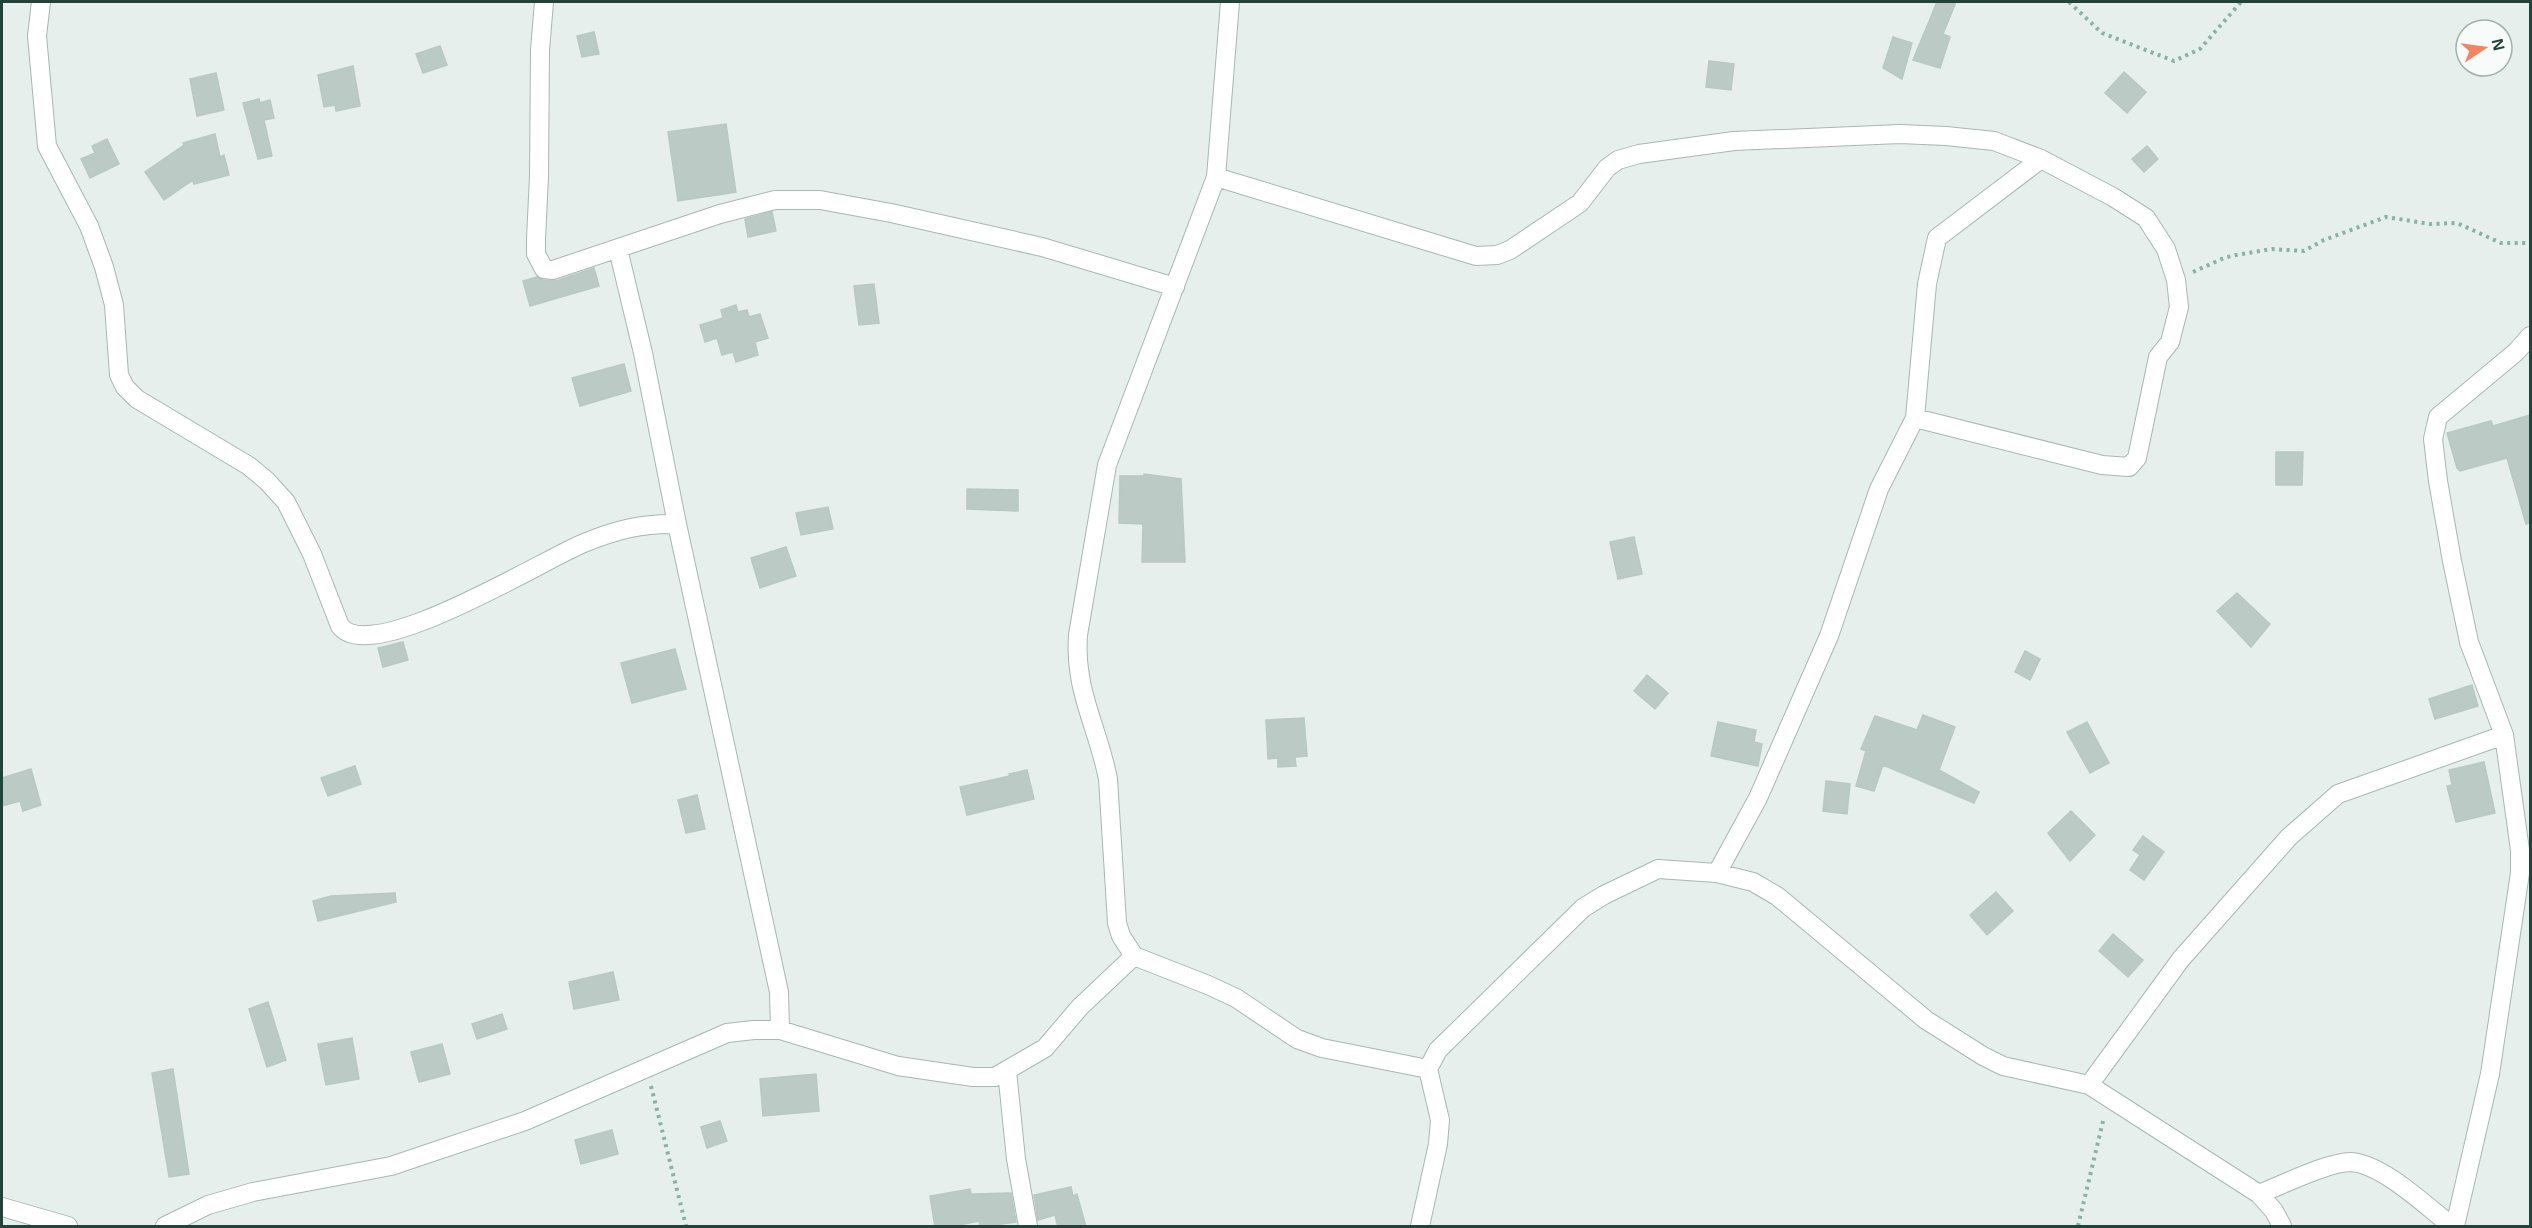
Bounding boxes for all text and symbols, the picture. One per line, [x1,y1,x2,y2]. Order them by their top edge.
north arrow [2454,18,2514,78]
text: N [2489,37,2508,52]

